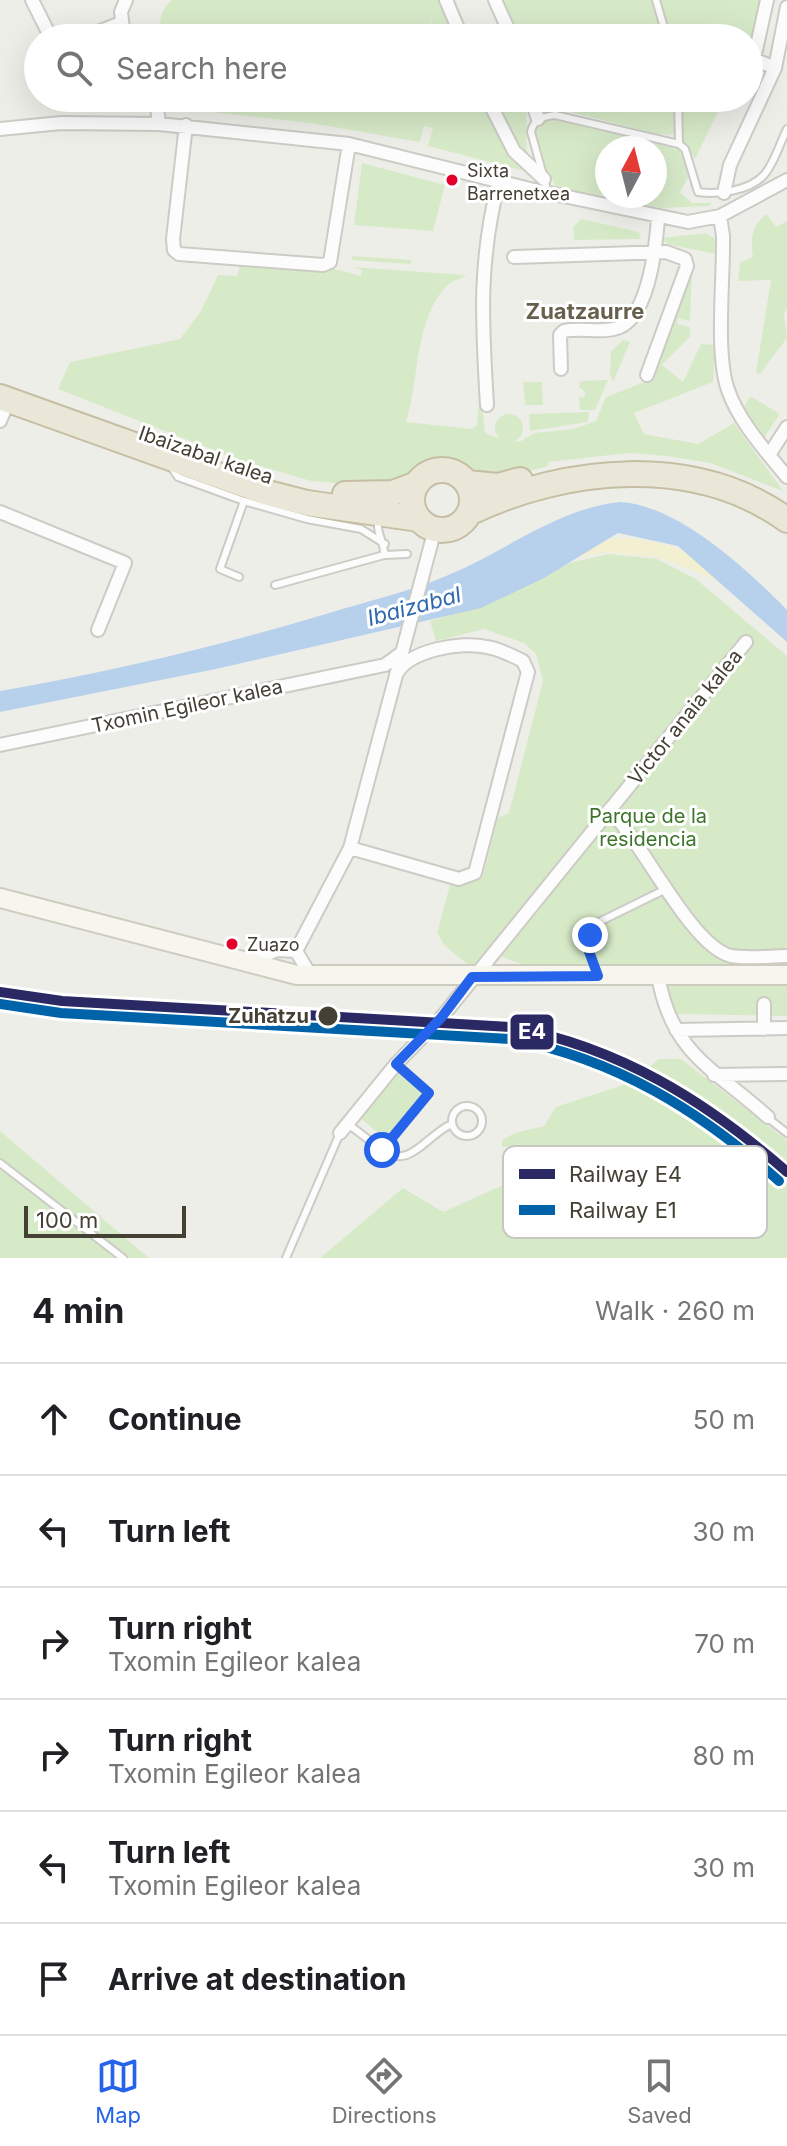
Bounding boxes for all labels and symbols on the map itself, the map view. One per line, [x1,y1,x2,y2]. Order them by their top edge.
north arrow [595,136,667,208]
place label: Sixta Barrenetxea [467,160,570,204]
marker: Sixta Barrenetxea [444,172,460,188]
district label: Zuatzaurre [526,298,644,324]
street label: Ibaizabal kalea [136,421,276,489]
water label: Ibaizabal [364,581,464,631]
street label: Victor anaia kalea [623,644,747,790]
street label: Txomin Egileor kalea [89,674,285,738]
park label: Parque de la residencia [589,804,707,851]
route end [572,917,608,953]
place label: Zuazo [247,934,300,955]
marker: Zuazo [224,936,240,952]
place label: Zuhatzu [228,1004,309,1028]
marker: Zuhatzu [316,1004,340,1028]
line badge: E4 [509,1013,555,1051]
text: E4 [518,1018,546,1044]
route start [364,1132,400,1168]
legend [503,1146,767,1238]
text: Railway E4 [569,1161,682,1187]
text: Railway E1 [569,1197,677,1223]
scale bar [24,1202,186,1238]

